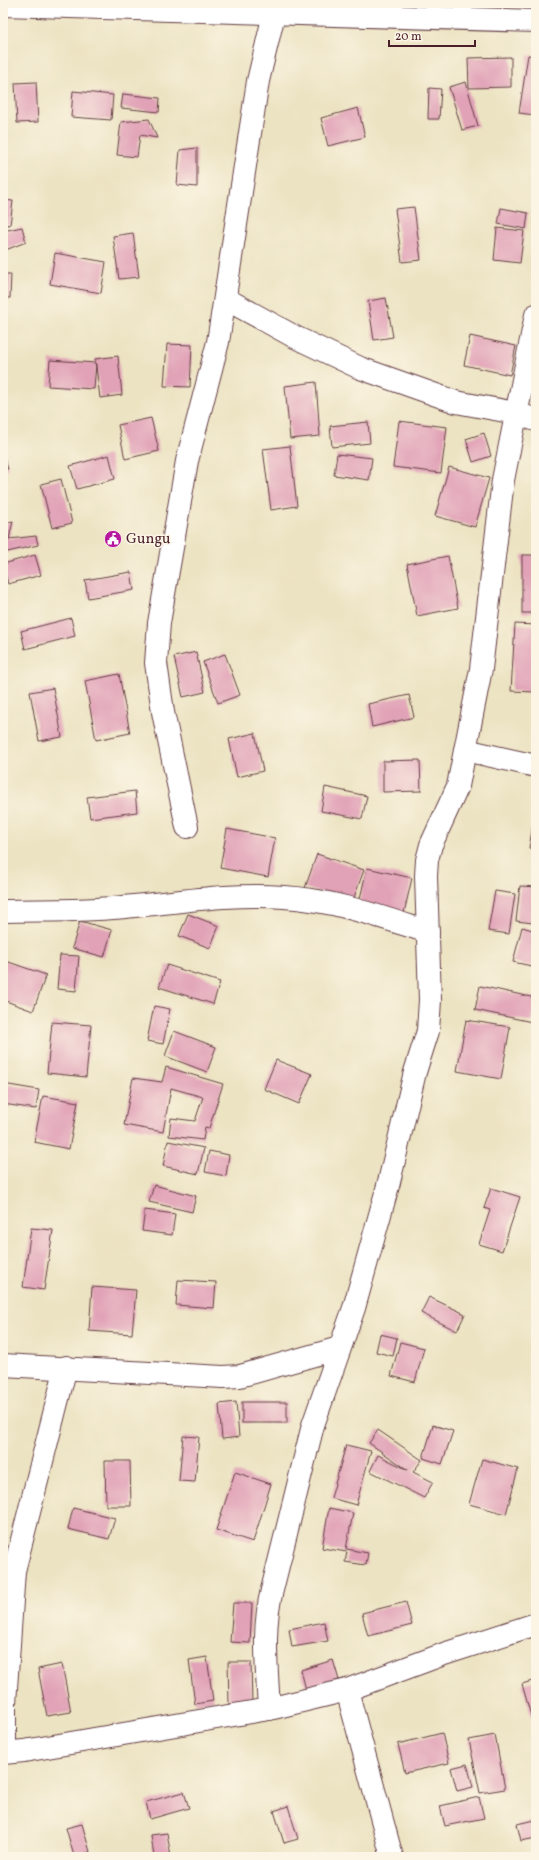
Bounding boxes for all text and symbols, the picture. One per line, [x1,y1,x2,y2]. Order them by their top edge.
scale bar [389,22,475,48]
text: 20 m [395,29,422,45]
public building icon: Gungu [103,529,123,549]
place label: Gungu [126,529,171,550]

